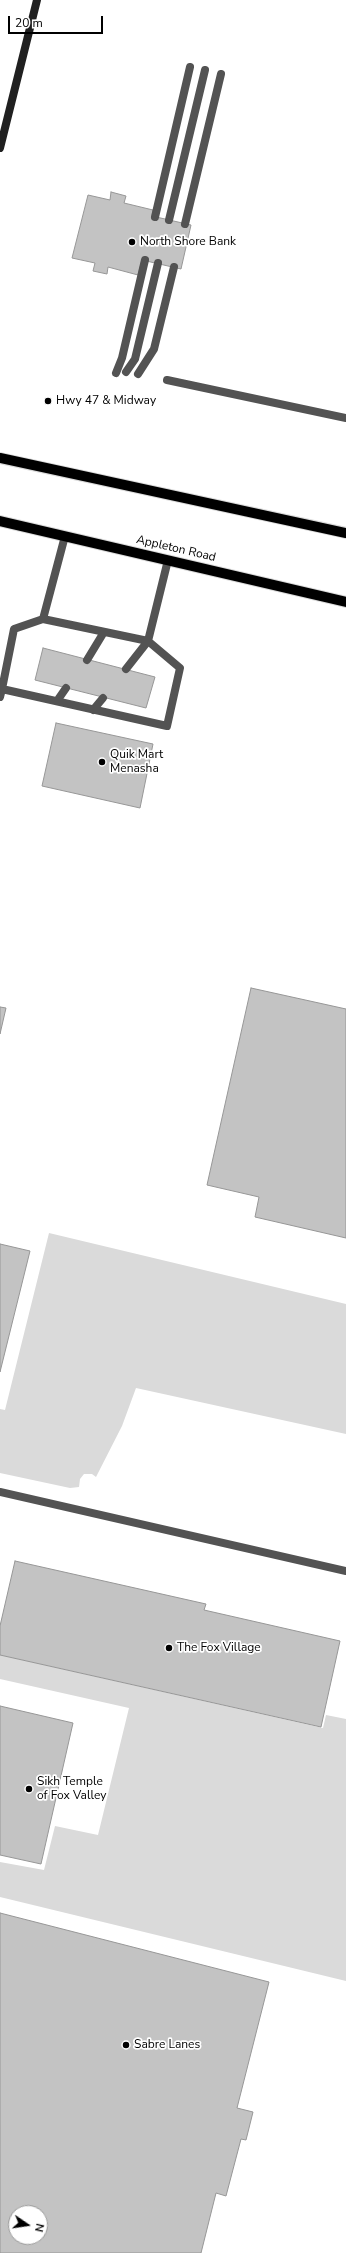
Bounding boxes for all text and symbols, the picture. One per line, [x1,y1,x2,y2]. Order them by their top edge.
scale bar [10,8,105,34]
text: 20 m [15,15,43,31]
place label: North Shore Bank [140,235,236,249]
marker: North Shore Bank [127,237,137,247]
place label: Hwy 47 & Midway [56,394,156,408]
marker: Hwy 47 & Midway [43,396,53,406]
street label: Appleton Road [135,533,217,565]
place label: Quik Mart Menasha [110,748,163,776]
marker: Quik Mart Menasha [97,757,107,767]
place label: The Fox Village [177,1641,261,1655]
marker: The Fox Village [164,1643,174,1653]
place label: Sikh Temple of Fox Valley [37,1775,106,1803]
marker: Sikh Temple of Fox Valley [24,1784,34,1794]
place label: Sabre Lanes [134,2038,200,2052]
marker: Sabre Lanes [121,2040,131,2050]
north arrow [8,2205,48,2245]
text: N [31,2222,47,2233]

